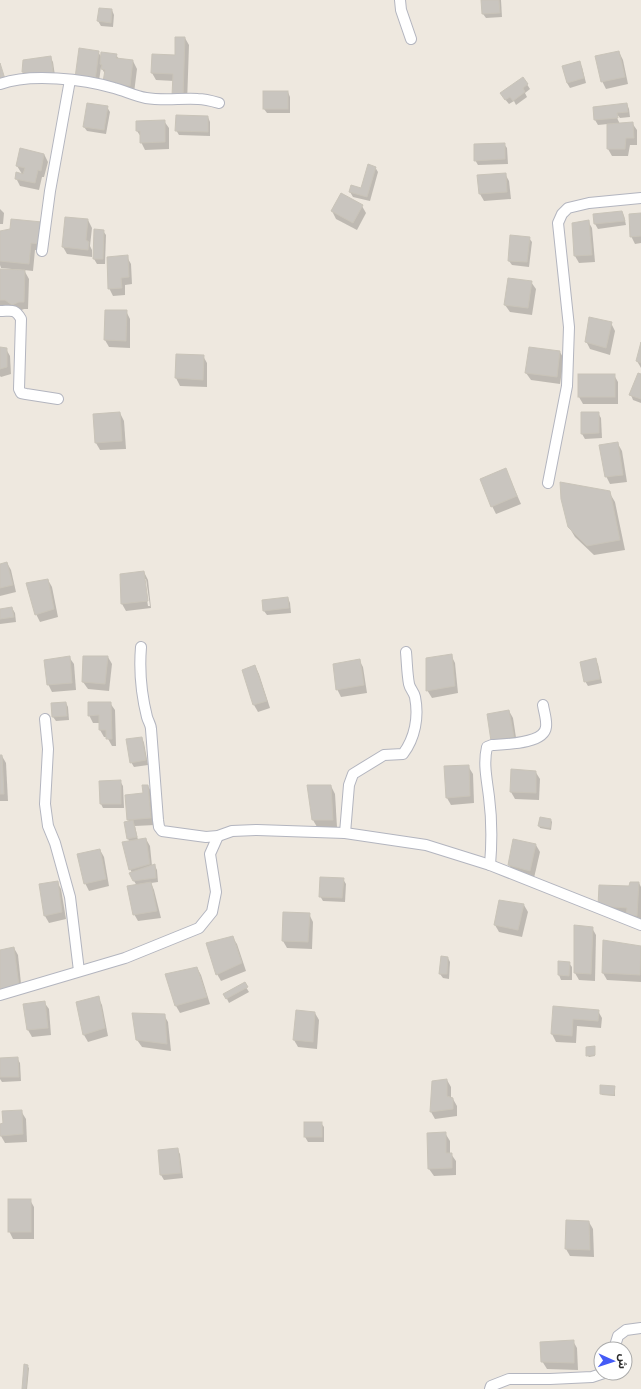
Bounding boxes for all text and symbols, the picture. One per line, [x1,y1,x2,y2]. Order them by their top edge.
north arrow [593,1341,633,1381]
text: ش [616,1354,629,1369]

